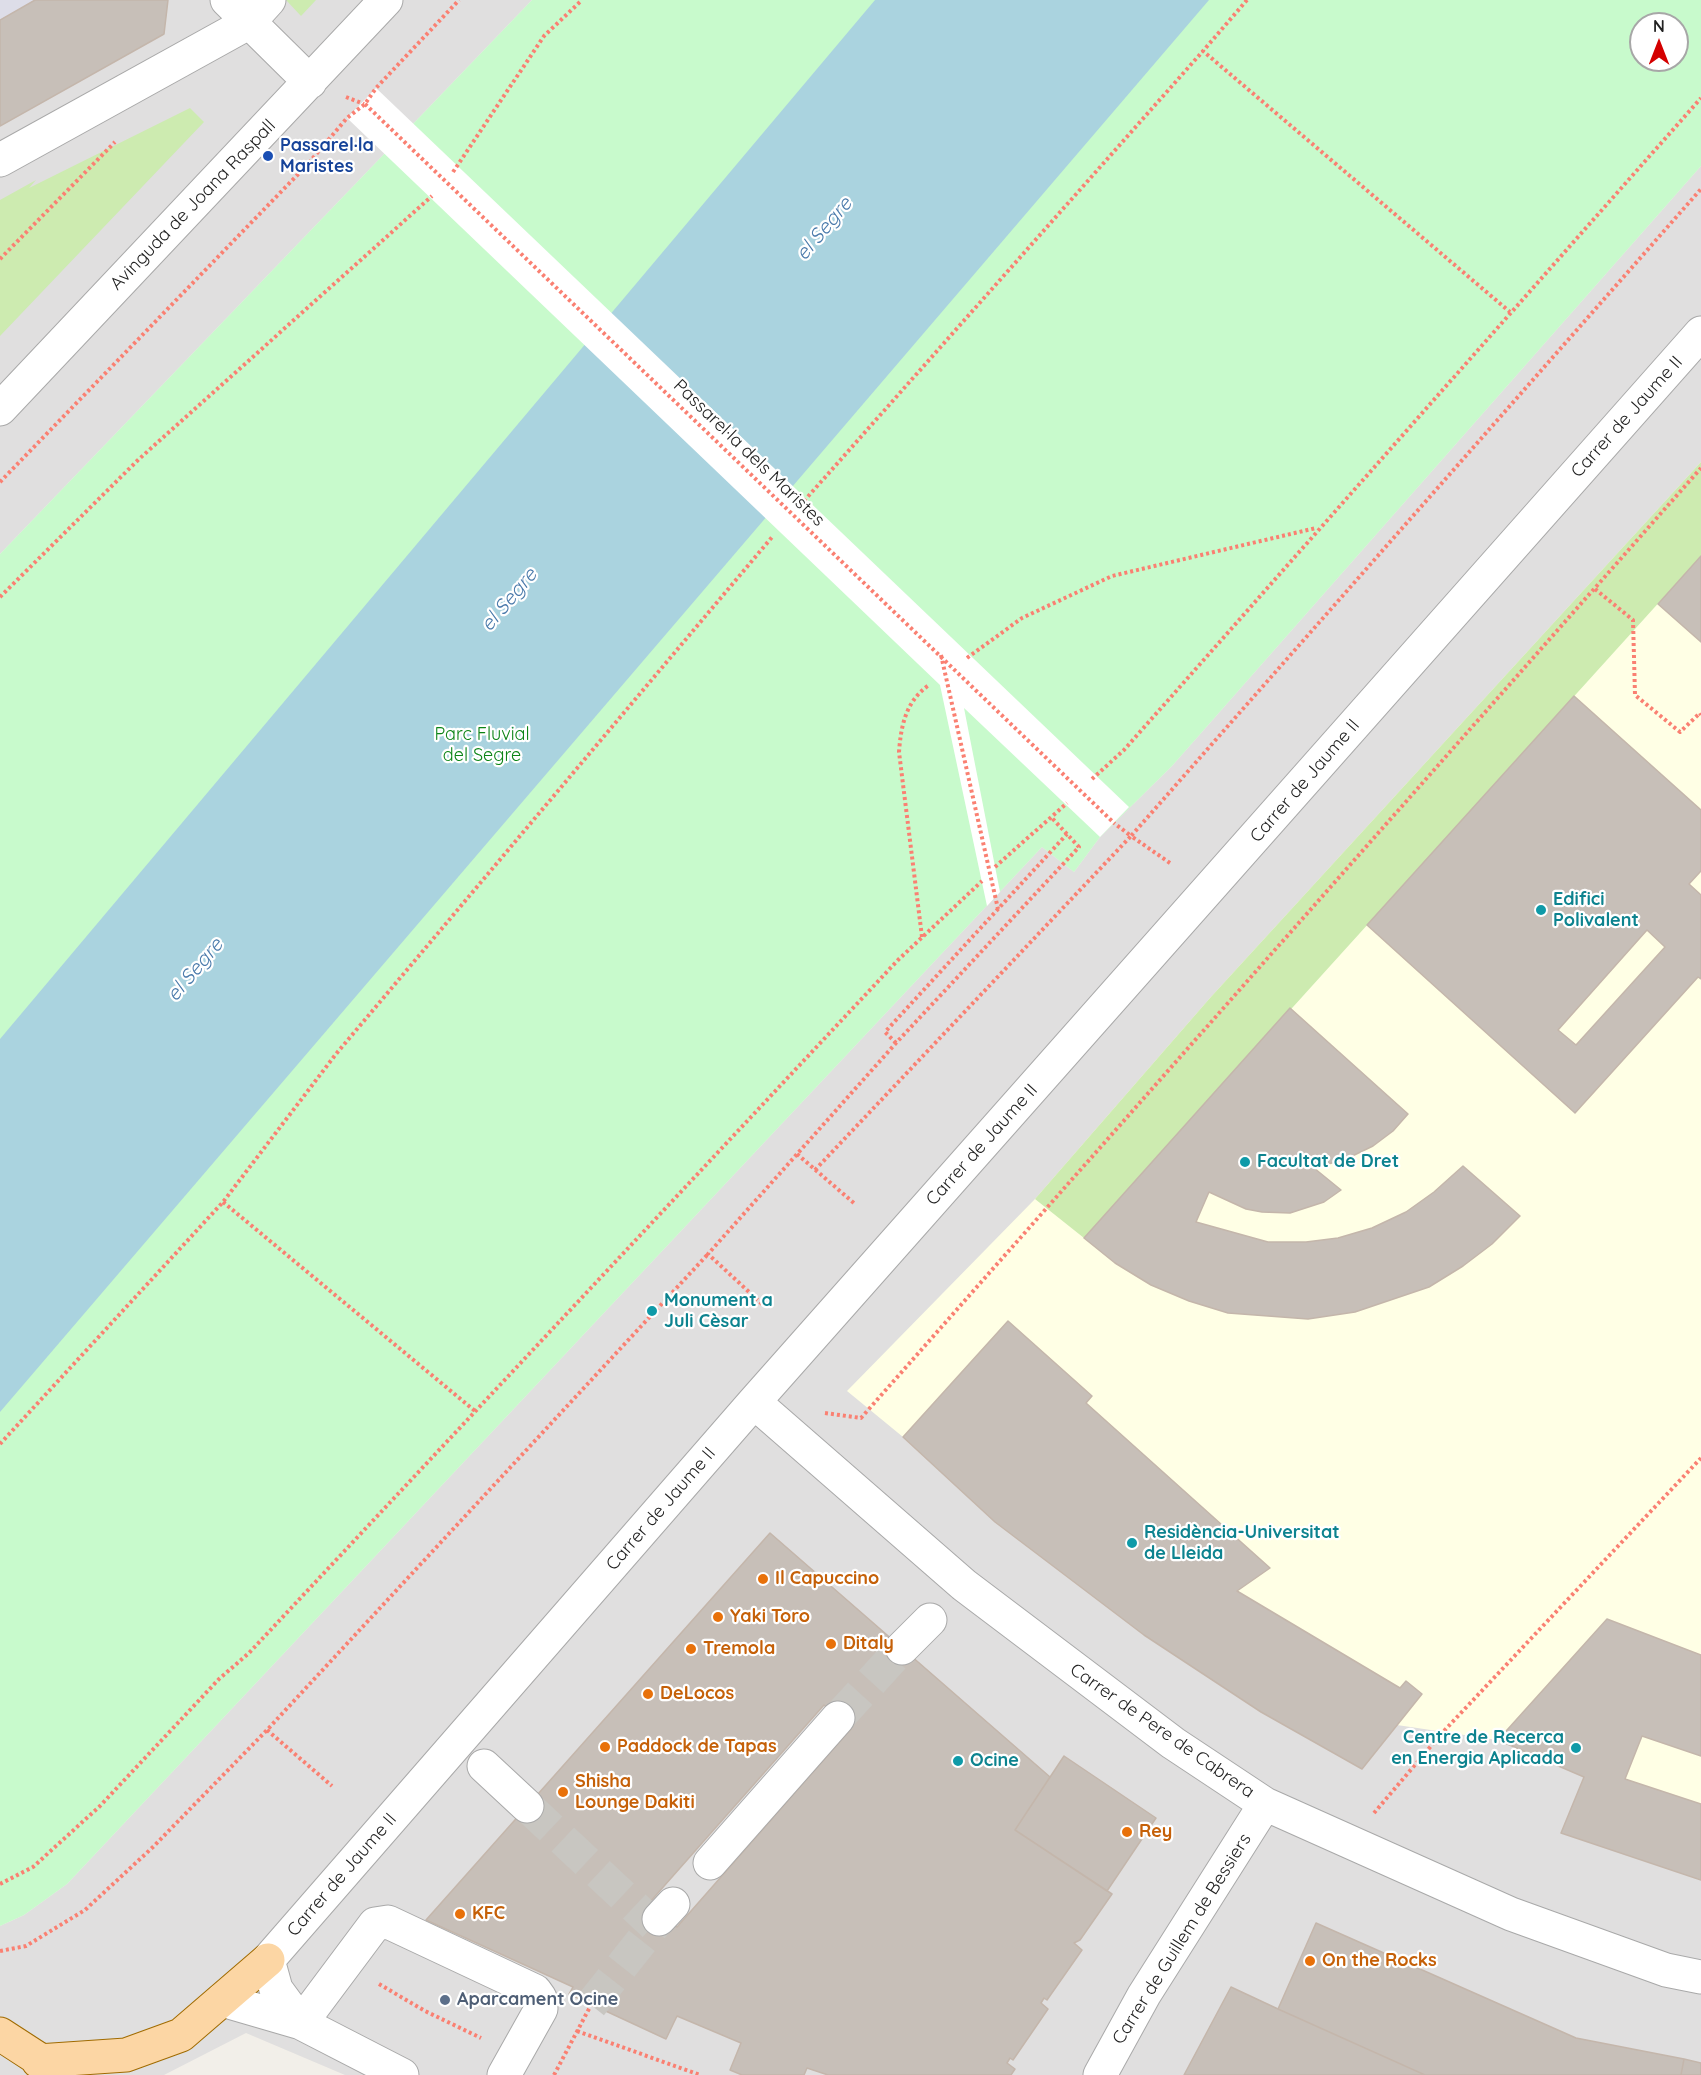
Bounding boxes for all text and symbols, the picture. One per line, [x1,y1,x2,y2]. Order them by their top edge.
north arrow [1629,12,1689,72]
text: N [1653,16,1665,36]
street label: Avinguda de Joana Raspall [106,115,280,295]
place label: Passarel·la Maristes [280,135,374,178]
marker: Passarel·la Maristes [261,149,275,163]
water label: el Segre [791,193,857,265]
street label: Carrer de Jaume II [1567,352,1687,482]
street label: Passarel·la dels Maristes [669,375,829,531]
water label: el Segre [476,564,542,636]
street label: Carrer de Jaume II [1246,715,1364,847]
park label: Parc Fluvial del Segre [434,724,530,766]
place label: Edifici Polivalent [1553,889,1639,932]
marker: Edifici Polivalent [1534,903,1548,917]
water label: el Segre [162,934,228,1006]
street label: Carrer de Jaume II [922,1080,1042,1210]
place label: Facultat de Dret [1257,1151,1399,1173]
marker: Facultat de Dret [1238,1155,1252,1169]
place label: Monument a Juli Cèsar [664,1290,773,1332]
marker: Monument a Juli Cèsar [645,1304,659,1318]
street label: Carrer de Jaume II [602,1443,720,1575]
place label: Residència-Universitat de Lleida [1144,1522,1340,1564]
marker: Residència-Universitat de Lleida [1125,1536,1139,1550]
place label: Il Capuccino [775,1568,879,1590]
marker: Il Capuccino [756,1572,770,1586]
place label: Yaki Toro [730,1606,810,1628]
marker: Yaki Toro [711,1610,725,1624]
place label: Ditaly [843,1633,894,1655]
marker: Ditaly [824,1637,838,1651]
place label: Tremola [703,1638,775,1660]
marker: Tremola [684,1642,698,1656]
street label: Carrer de Pere de Cabrera [1066,1659,1258,1803]
place label: DeLocos [660,1683,734,1705]
marker: DeLocos [641,1687,655,1701]
place label: Centre de Recerca en Energia Aplicada [1391,1727,1564,1770]
place label: Paddock de Tapas [617,1736,777,1758]
marker: Paddock de Tapas [598,1740,612,1754]
marker: Centre de Recerca en Energia Aplicada [1569,1741,1583,1755]
place label: Ocine [970,1750,1019,1772]
marker: Ocine [951,1754,965,1768]
place label: Shisha Lounge Dakiti [575,1771,695,1814]
marker: Shisha Lounge Dakiti [556,1785,570,1799]
street label: Carrer de Jaume II [283,1809,401,1941]
place label: Rey [1139,1821,1172,1843]
marker: Rey [1120,1825,1134,1839]
street label: Carrer de Guillem de Bessiers [1108,1830,1256,2048]
place label: KFC [472,1903,505,1925]
marker: KFC [453,1907,467,1921]
place label: On the Rocks [1322,1950,1437,1972]
marker: On the Rocks [1303,1954,1317,1968]
place label: Aparcament Ocine [457,1989,618,2011]
marker: Aparcament Ocine [438,1993,452,2007]

